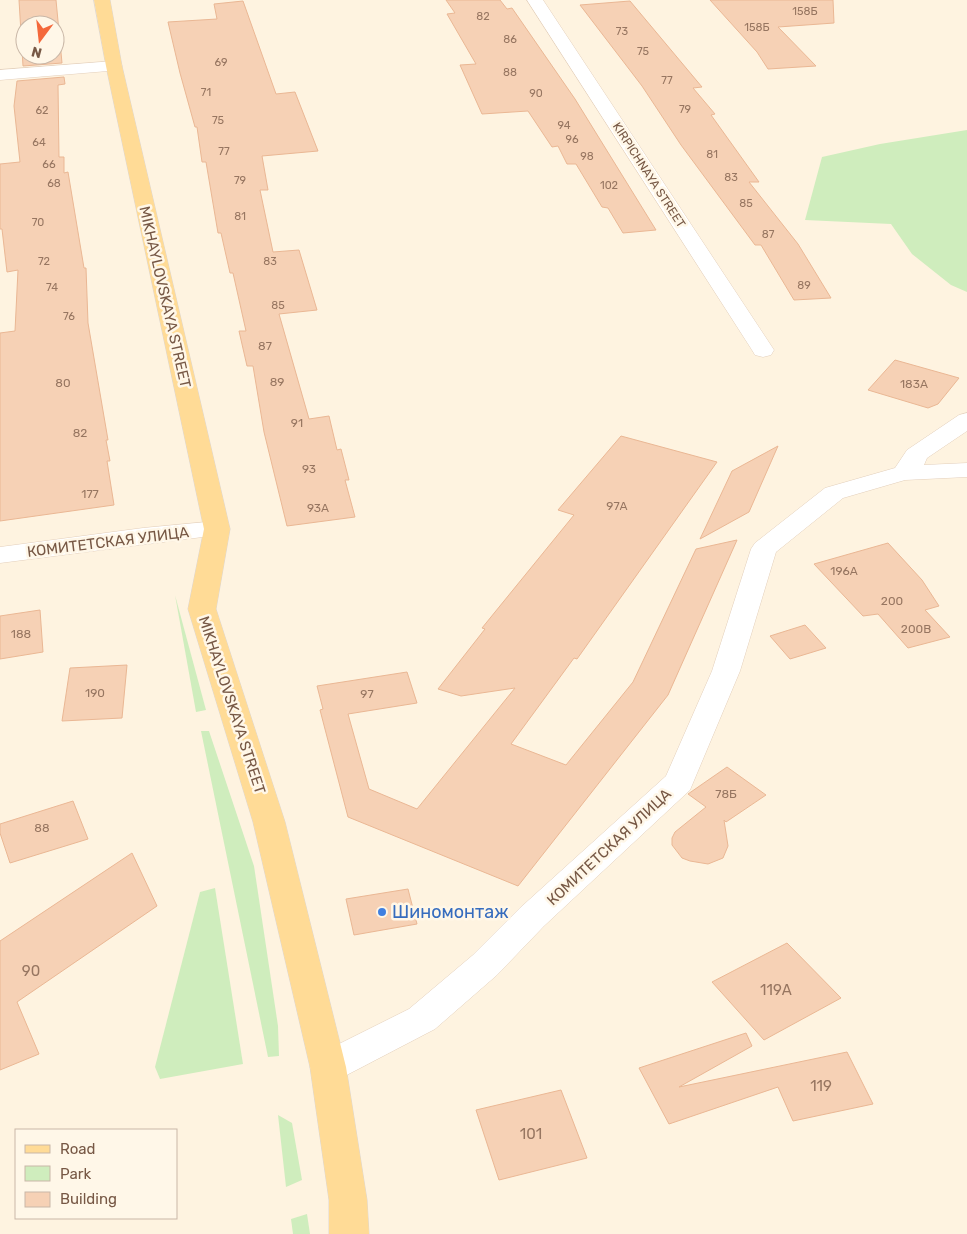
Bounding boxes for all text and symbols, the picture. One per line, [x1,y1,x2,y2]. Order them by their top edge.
house number: 158Б [792,5,818,18]
house number: 82 [476,10,490,23]
north arrow [15,15,65,65]
house number: 158Б [744,21,770,34]
house number: 73 [616,25,629,38]
house number: 86 [503,33,517,46]
text: N [30,43,44,62]
house number: 75 [637,45,650,58]
house number: 69 [214,56,228,69]
house number: 88 [503,66,517,79]
house number: 77 [661,74,673,87]
house number: 71 [201,86,211,99]
house number: 90 [529,87,543,100]
house number: 79 [679,103,691,116]
house number: 62 [35,104,49,117]
house number: 75 [212,114,225,127]
house number: 94 [557,119,571,132]
street label: KIRPICHNAYA STREET [610,120,688,230]
house number: 96 [565,133,579,146]
house number: 64 [32,136,46,149]
house number: 77 [218,145,230,158]
house number: 81 [706,148,718,161]
house number: 98 [580,150,594,163]
house number: 66 [42,158,56,171]
house number: 83 [724,171,738,184]
house number: 79 [234,174,246,187]
house number: 68 [47,177,61,190]
house number: 102 [600,179,618,192]
house number: 85 [739,197,753,210]
street label: MIKHAYLOVSKAYA STREET [135,204,195,390]
house number: 81 [234,210,246,223]
house number: 70 [32,216,44,229]
house number: 87 [762,228,775,241]
house number: 72 [38,255,50,268]
house number: 83 [263,255,277,268]
house number: 89 [797,279,811,292]
house number: 74 [46,281,58,294]
house number: 85 [271,299,285,312]
house number: 76 [63,310,75,323]
house number: 87 [258,339,272,353]
house number: 89 [270,375,284,389]
house number: 80 [55,376,71,390]
house number: 183А [900,377,928,391]
house number: 91 [291,416,303,430]
house number: 82 [73,426,87,440]
house number: 93 [302,462,316,476]
house number: 177 [81,487,99,501]
house number: 97А [606,499,628,513]
house number: 93А [307,501,329,515]
street label: КОМИТЕТСКАЯ УЛИЦА [26,523,190,561]
house number: 196А [830,564,858,578]
house number: 200 [881,594,903,608]
street label: MIKHAYLOVSKAYA STREET [195,614,269,796]
house number: 200В [901,622,931,636]
house number: 188 [11,627,31,641]
house number: 190 [85,686,105,700]
house number: 97 [360,687,374,701]
street label: КОМИТЕТСКАЯ УЛИЦА [543,785,675,909]
house number: 78Б [715,787,737,801]
house number: 88 [34,821,50,835]
place label: Шиномонтаж [392,901,509,923]
marker: Шиномонтаж [376,906,388,918]
house number: 90 [22,962,40,980]
house number: 119А [760,981,792,999]
house number: 119 [810,1077,832,1095]
house number: 101 [520,1125,542,1143]
legend [15,1129,178,1219]
text: Road [60,1140,96,1158]
text: Park [60,1165,91,1183]
text: Building [60,1190,117,1208]

